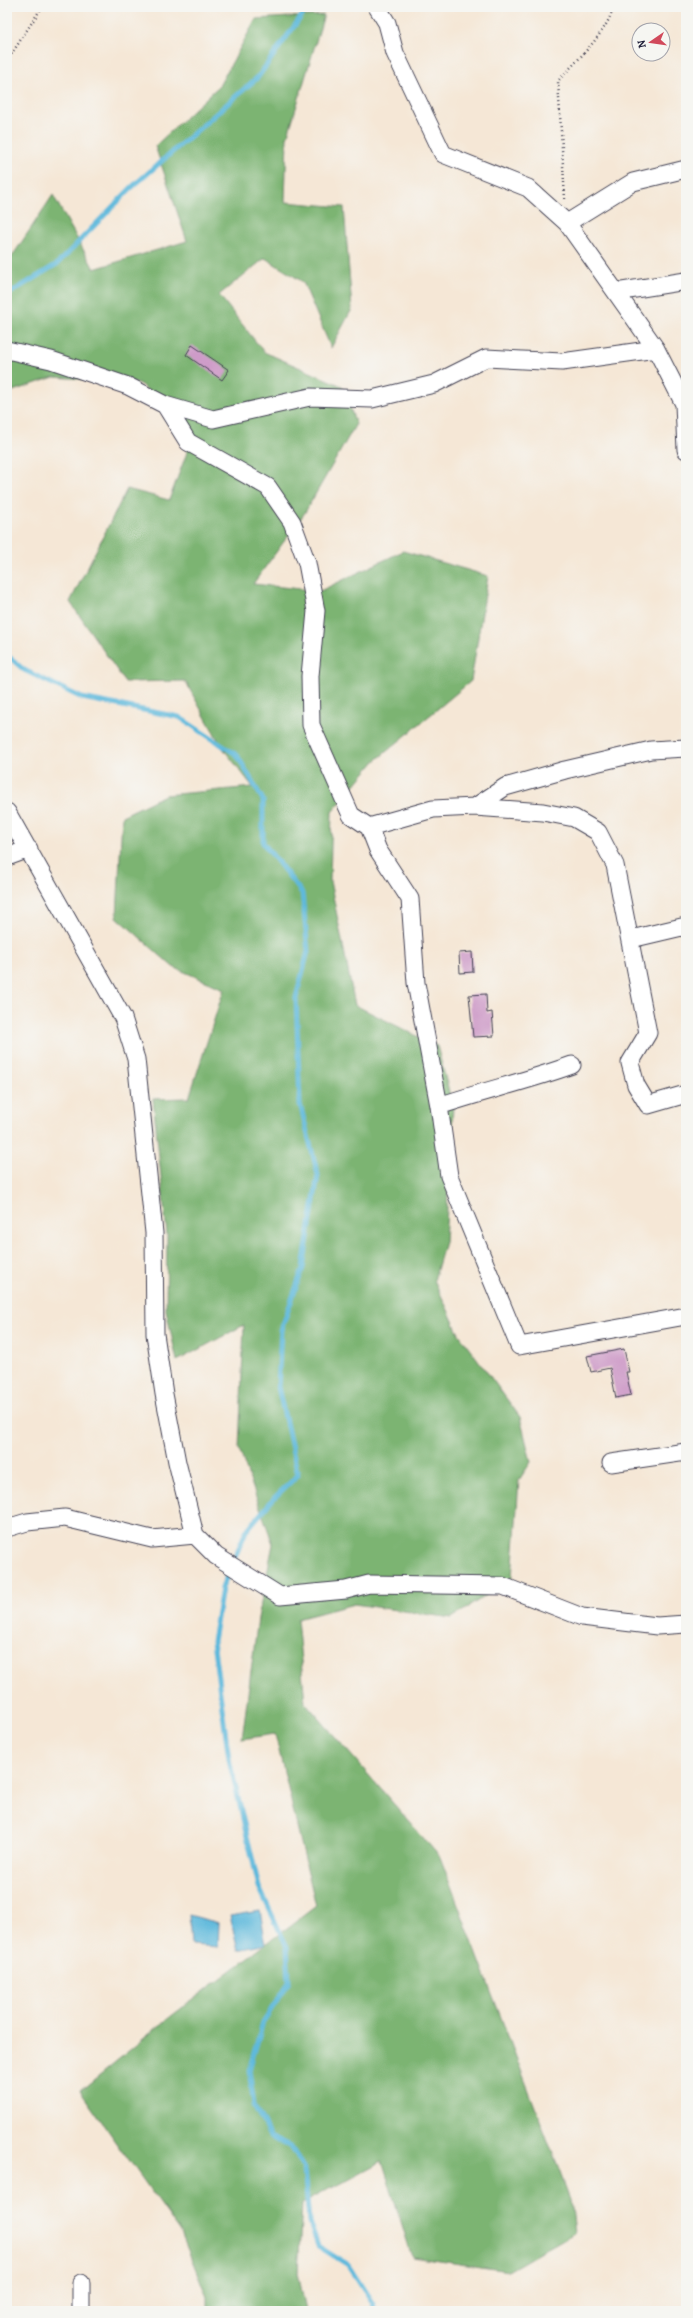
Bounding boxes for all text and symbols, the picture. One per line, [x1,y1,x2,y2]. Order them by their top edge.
north arrow [631,22,671,62]
text: N [634,39,650,50]

